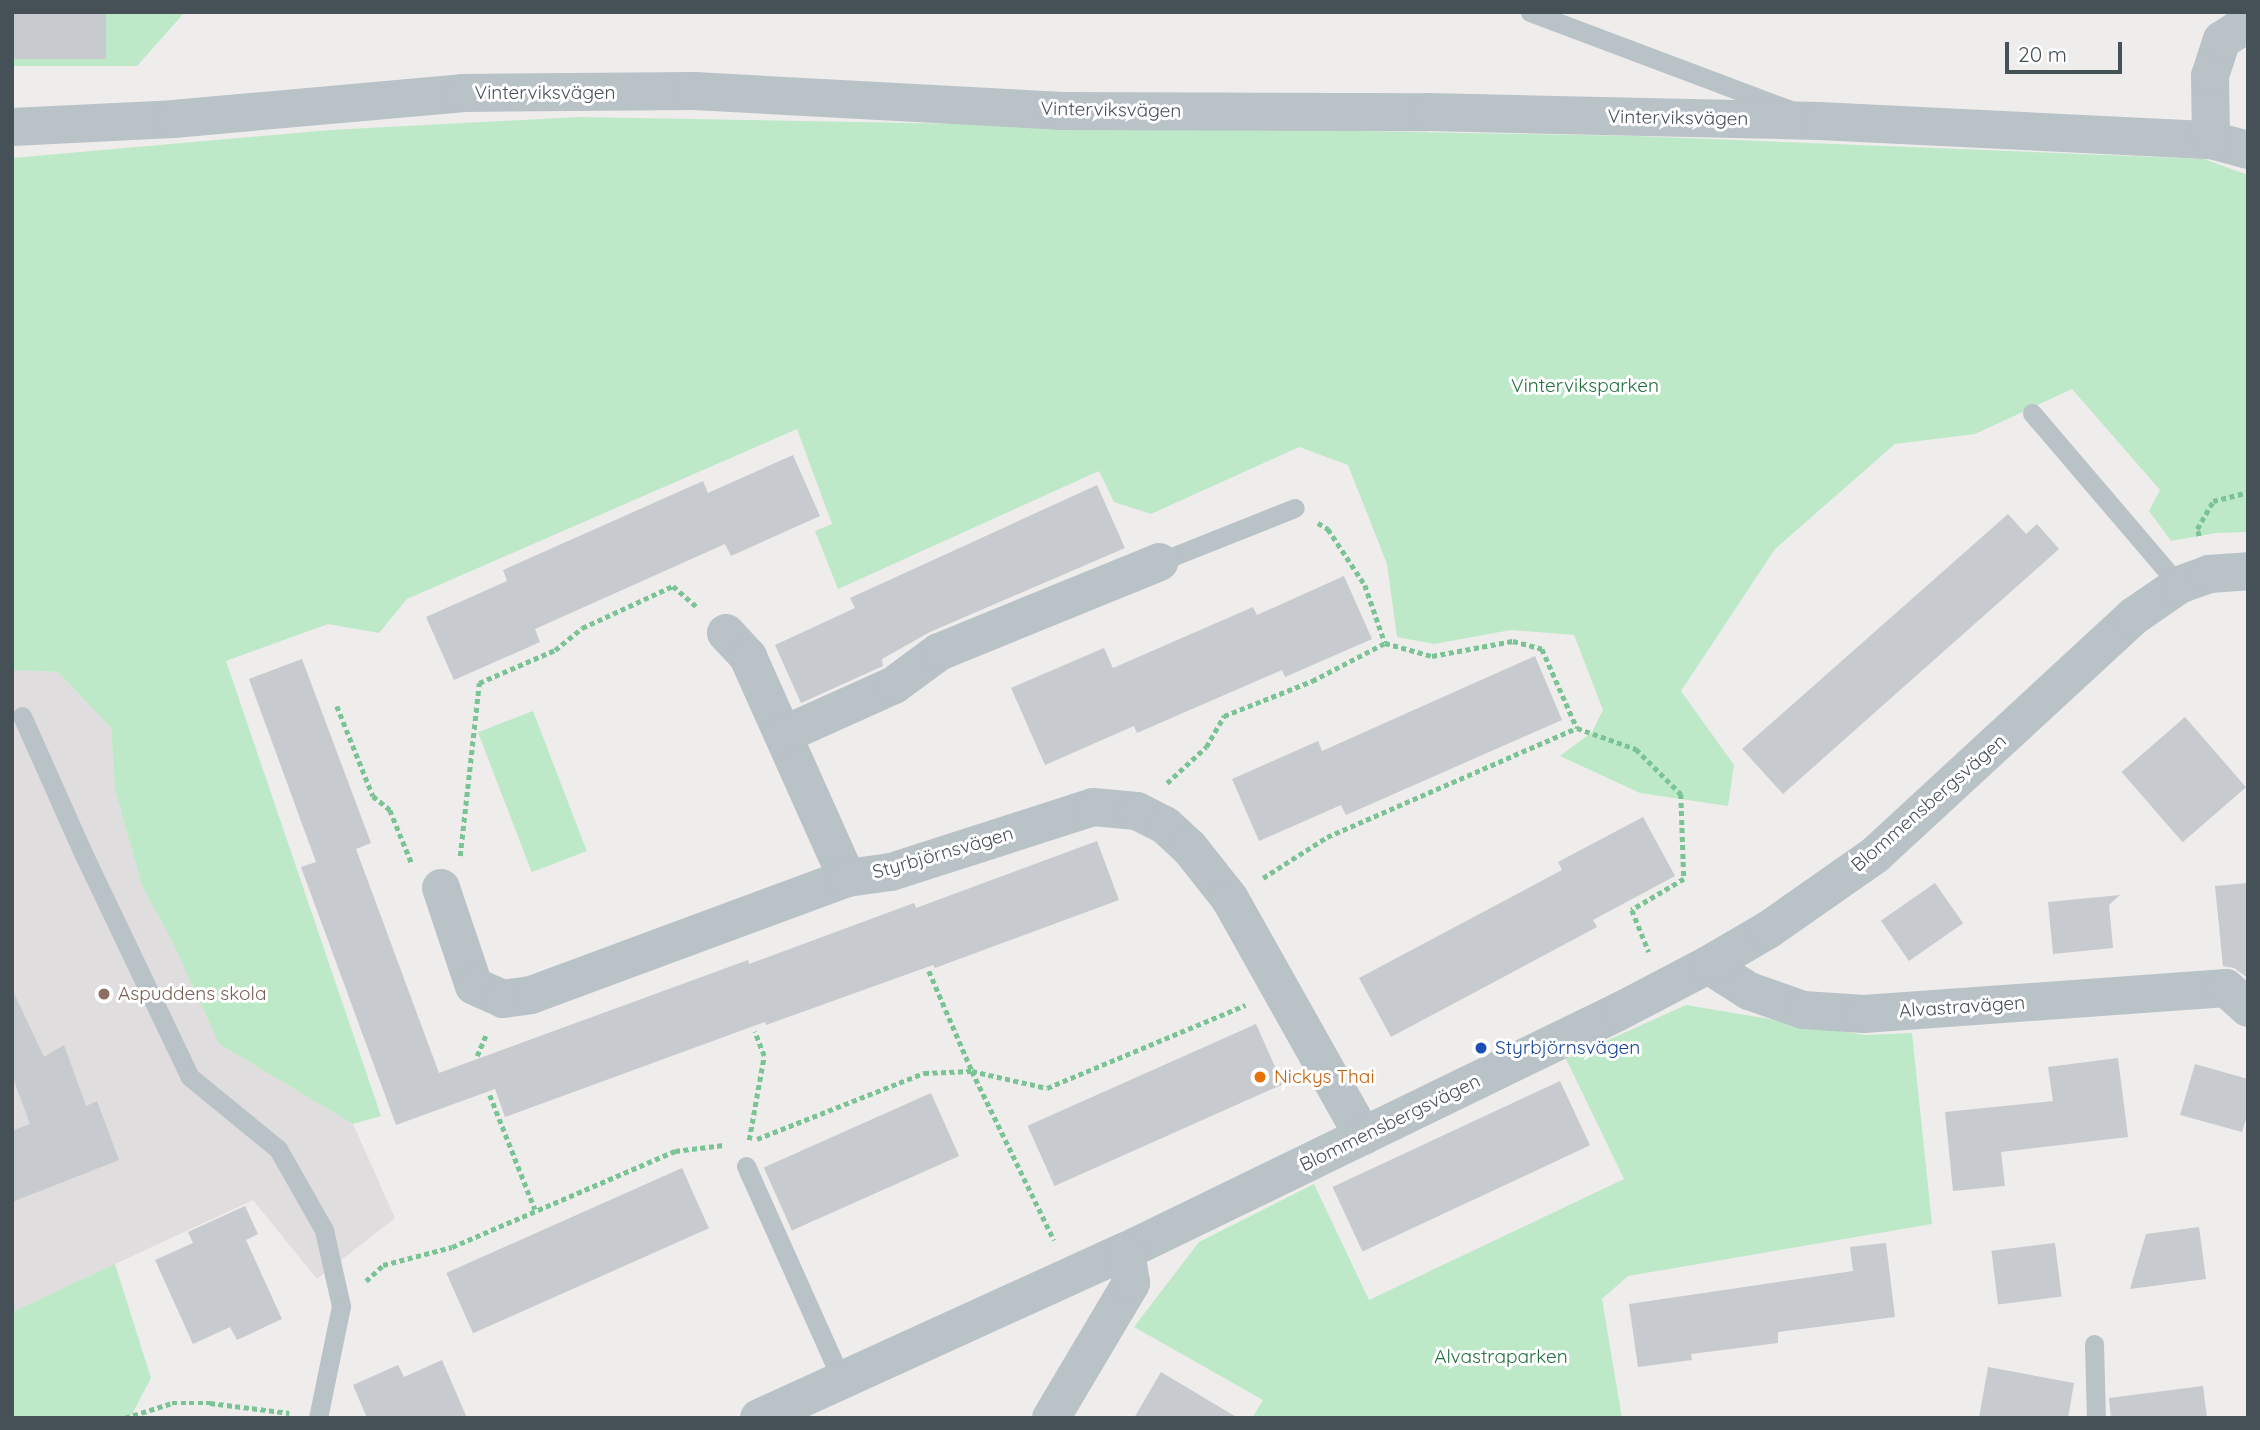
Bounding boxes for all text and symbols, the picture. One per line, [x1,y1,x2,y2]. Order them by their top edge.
scale bar [2008,28,2125,72]
text: 20 m [2018,41,2067,67]
street label: Vinterviksvägen [475,82,615,104]
street label: Vinterviksvägen [1040,97,1182,123]
street label: Vinterviksvägen [1607,105,1749,131]
park label: Vinterviksparken [1511,375,1659,397]
street label: Blommensbergsvägen [1847,730,2011,876]
street label: Styrbjörnsvägen [870,822,1016,884]
place label: Aspuddens skola [118,983,266,1005]
marker: Aspuddens skola [96,986,112,1002]
street label: Alvastravägen [1898,991,2026,1023]
place label: Styrbjörnsvägen [1495,1037,1640,1059]
marker: Styrbjörnsvägen [1473,1040,1489,1056]
place label: Nickys Thai [1274,1066,1374,1088]
marker: Nickys Thai [1252,1069,1268,1085]
street label: Blommensbergsvägen [1296,1069,1484,1177]
park label: Alvastraparken [1434,1346,1568,1368]

